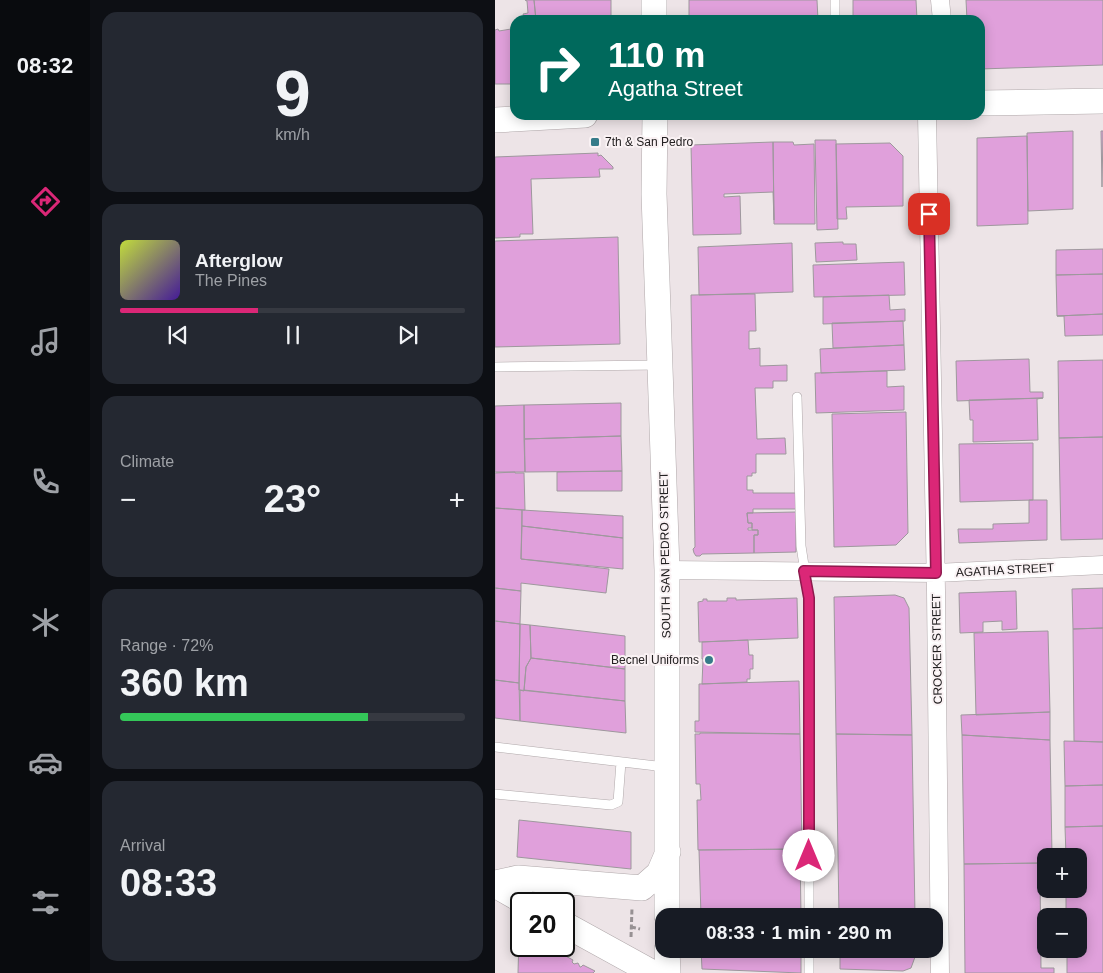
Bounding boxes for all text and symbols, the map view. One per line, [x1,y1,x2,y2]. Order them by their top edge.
icon: right [525,35,590,100]
text: 110 m [608,35,705,74]
text: 08:32 [17,53,73,78]
text: 9 [274,57,311,130]
text: Agatha Street [608,76,743,101]
text: km/h [275,126,310,143]
place label: 7th & San Pedro [605,135,693,149]
marker: 7th & San Pedro [589,136,601,148]
icon: directions [28,184,63,219]
pin [908,193,950,235]
icon: arrive [915,200,943,228]
text: Afterglow [195,250,283,271]
text: The Pines [195,272,267,289]
icon: previous [164,321,192,349]
icon: pause [279,321,307,349]
icon: next [394,321,422,349]
icon: music [28,324,63,359]
text: Climate [120,453,174,470]
icon: phone [28,464,63,499]
street label: SOUTH SAN PEDRO STREET [657,471,673,638]
text: 23° [264,478,321,520]
text: − [120,484,136,515]
text: + [449,484,465,515]
street label: AGATHA STREET [955,560,1055,580]
street label: CROCKER STREET [929,593,945,704]
icon: climate [28,605,63,640]
text: Range · 72% [120,637,213,654]
place label: Becnel Uniforms [611,653,699,667]
marker: Becnel Uniforms [703,654,715,666]
text: 360 km [120,662,249,704]
icon: car [28,745,63,780]
position arrow [782,829,834,881]
text: Arrival [120,837,165,854]
map controls [1037,848,1087,958]
button: + [1037,848,1087,898]
text: 08:33 [120,862,217,904]
icon: filters [28,885,63,920]
speed limit sign: 20 [510,892,575,957]
button: − [1037,908,1087,958]
text: 08:33 · 1 min · 290 m [706,922,892,943]

